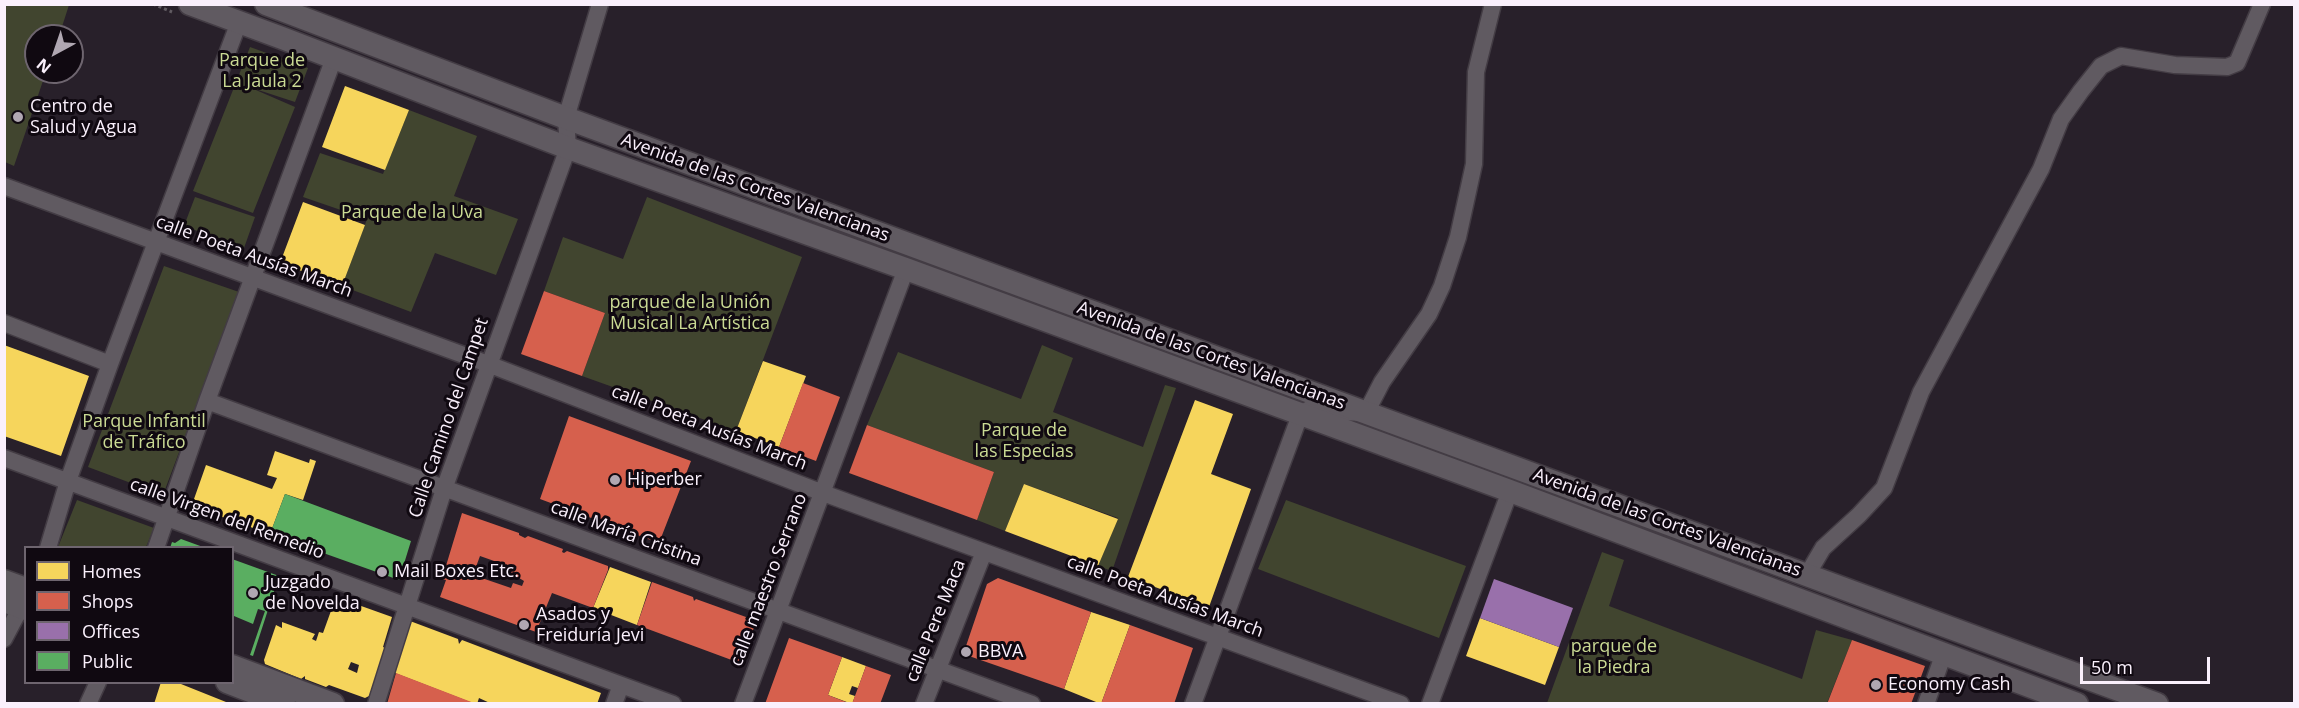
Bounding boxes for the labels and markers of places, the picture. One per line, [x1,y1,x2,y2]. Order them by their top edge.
place label: Centro de Salud y Agua [30,96,137,138]
marker: Centro de Salud y Agua [11,110,25,124]
place label: Hiperber [627,469,702,491]
marker: Hiperber [608,473,622,487]
place label: Mail Boxes Etc. [394,561,519,583]
marker: Mail Boxes Etc. [375,565,389,579]
place label: Juzgado de Novelda [265,572,360,614]
marker: Juzgado de Novelda [246,586,260,600]
place label: Asados y Freiduría Jevi [536,604,644,646]
marker: Asados y Freiduría Jevi [517,618,531,632]
place label: BBVA [978,641,1023,663]
marker: BBVA [959,645,973,659]
place label: Economy Cash [1888,674,2011,696]
marker: Economy Cash [1869,678,1883,692]

